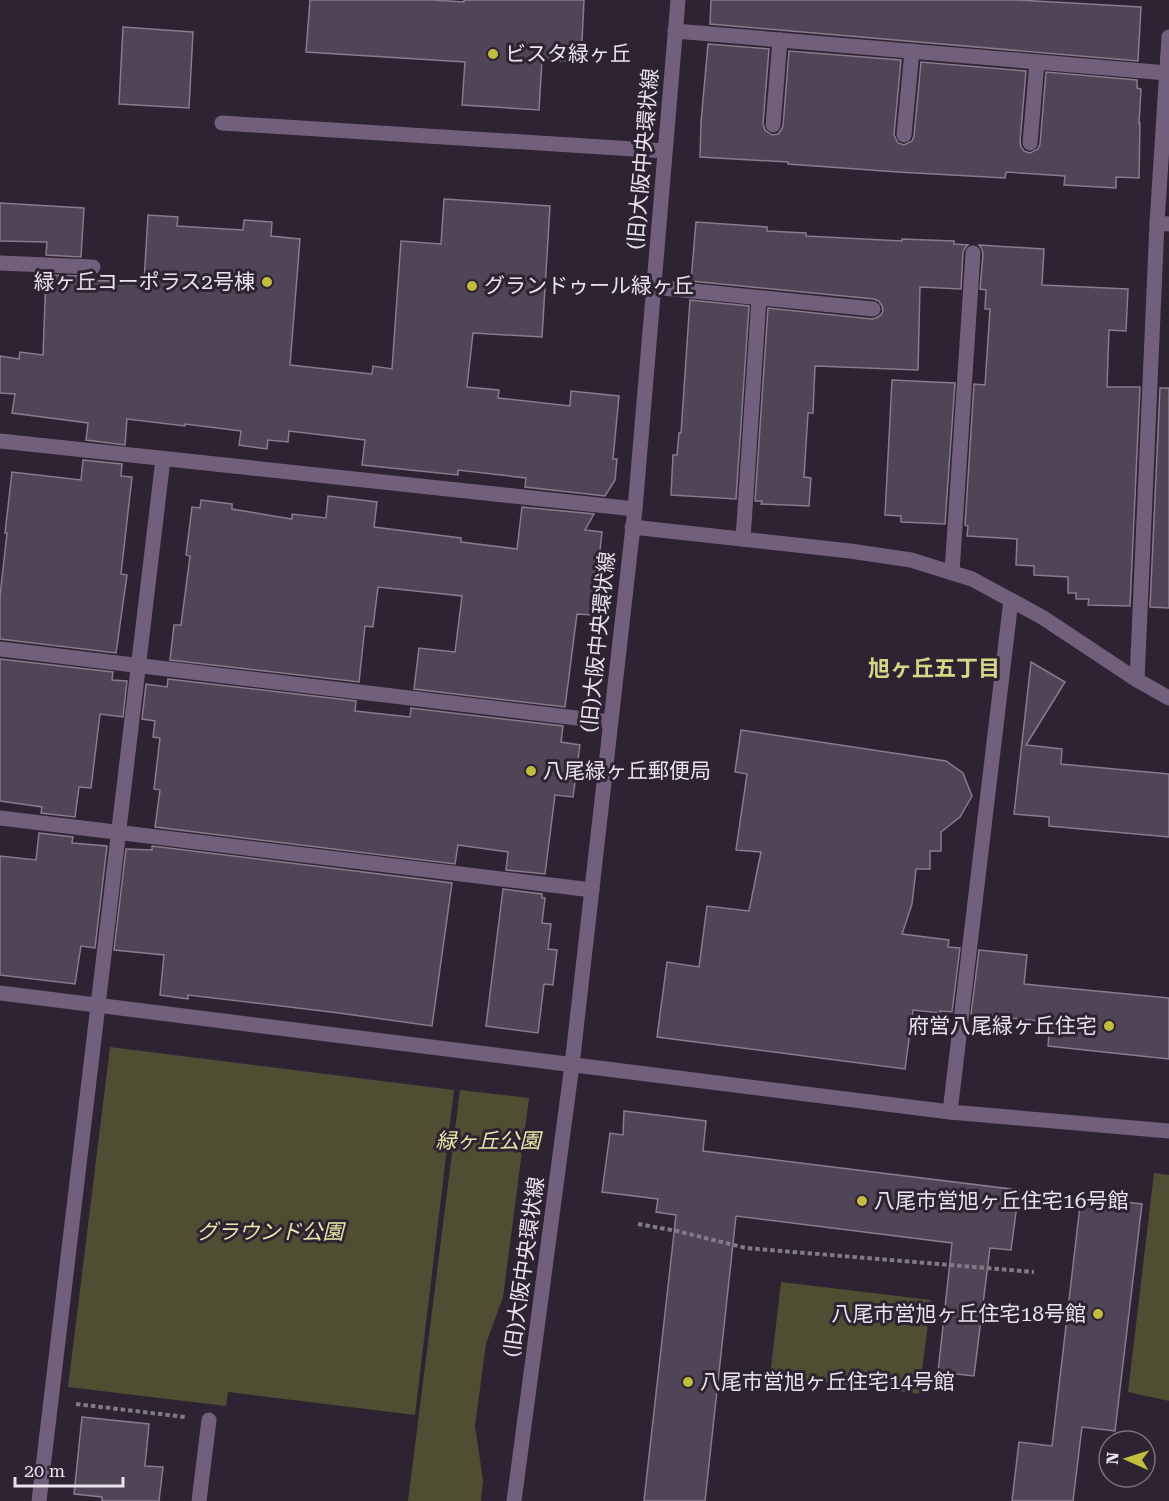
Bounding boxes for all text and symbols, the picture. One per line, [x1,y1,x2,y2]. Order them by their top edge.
place label: ビスタ緑ヶ丘 [505,42,631,66]
marker: ビスタ緑ヶ丘 [486,47,500,61]
street label: (旧)大阪中央環状線 [623,67,663,251]
place label: 緑ヶ丘コーポラス2号棟 [34,270,255,294]
place label: グランドゥール緑ヶ丘 [484,274,694,298]
marker: 緑ヶ丘コーポラス2号棟 [260,275,274,289]
marker: グランドゥール緑ヶ丘 [465,279,479,293]
street label: (旧)大阪中央環状線 [577,550,619,734]
district label: 旭ヶ丘五丁目 [868,656,1000,681]
place label: 八尾緑ヶ丘郵便局 [543,759,711,783]
marker: 八尾緑ヶ丘郵便局 [524,764,538,778]
place label: 府営八尾緑ヶ丘住宅 [908,1014,1097,1038]
marker: 府営八尾緑ヶ丘住宅 [1102,1019,1116,1033]
park label: 緑ヶ丘公園 [436,1129,543,1153]
street label: (旧)大阪中央環状線 [499,1175,549,1359]
place label: 八尾市営旭ヶ丘住宅16号館 [874,1189,1129,1213]
marker: 八尾市営旭ヶ丘住宅16号館 [855,1194,869,1208]
park label: グラウンド公園 [197,1220,346,1244]
place label: 八尾市営旭ヶ丘住宅18号館 [831,1302,1086,1326]
marker: 八尾市営旭ヶ丘住宅18号館 [1091,1307,1105,1321]
place label: 八尾市営旭ヶ丘住宅14号館 [700,1370,955,1394]
marker: 八尾市営旭ヶ丘住宅14号館 [681,1375,695,1389]
north arrow [1097,1429,1157,1489]
scale bar [15,1450,123,1488]
text: N [1103,1452,1122,1465]
text: 20 m [24,1460,65,1481]

